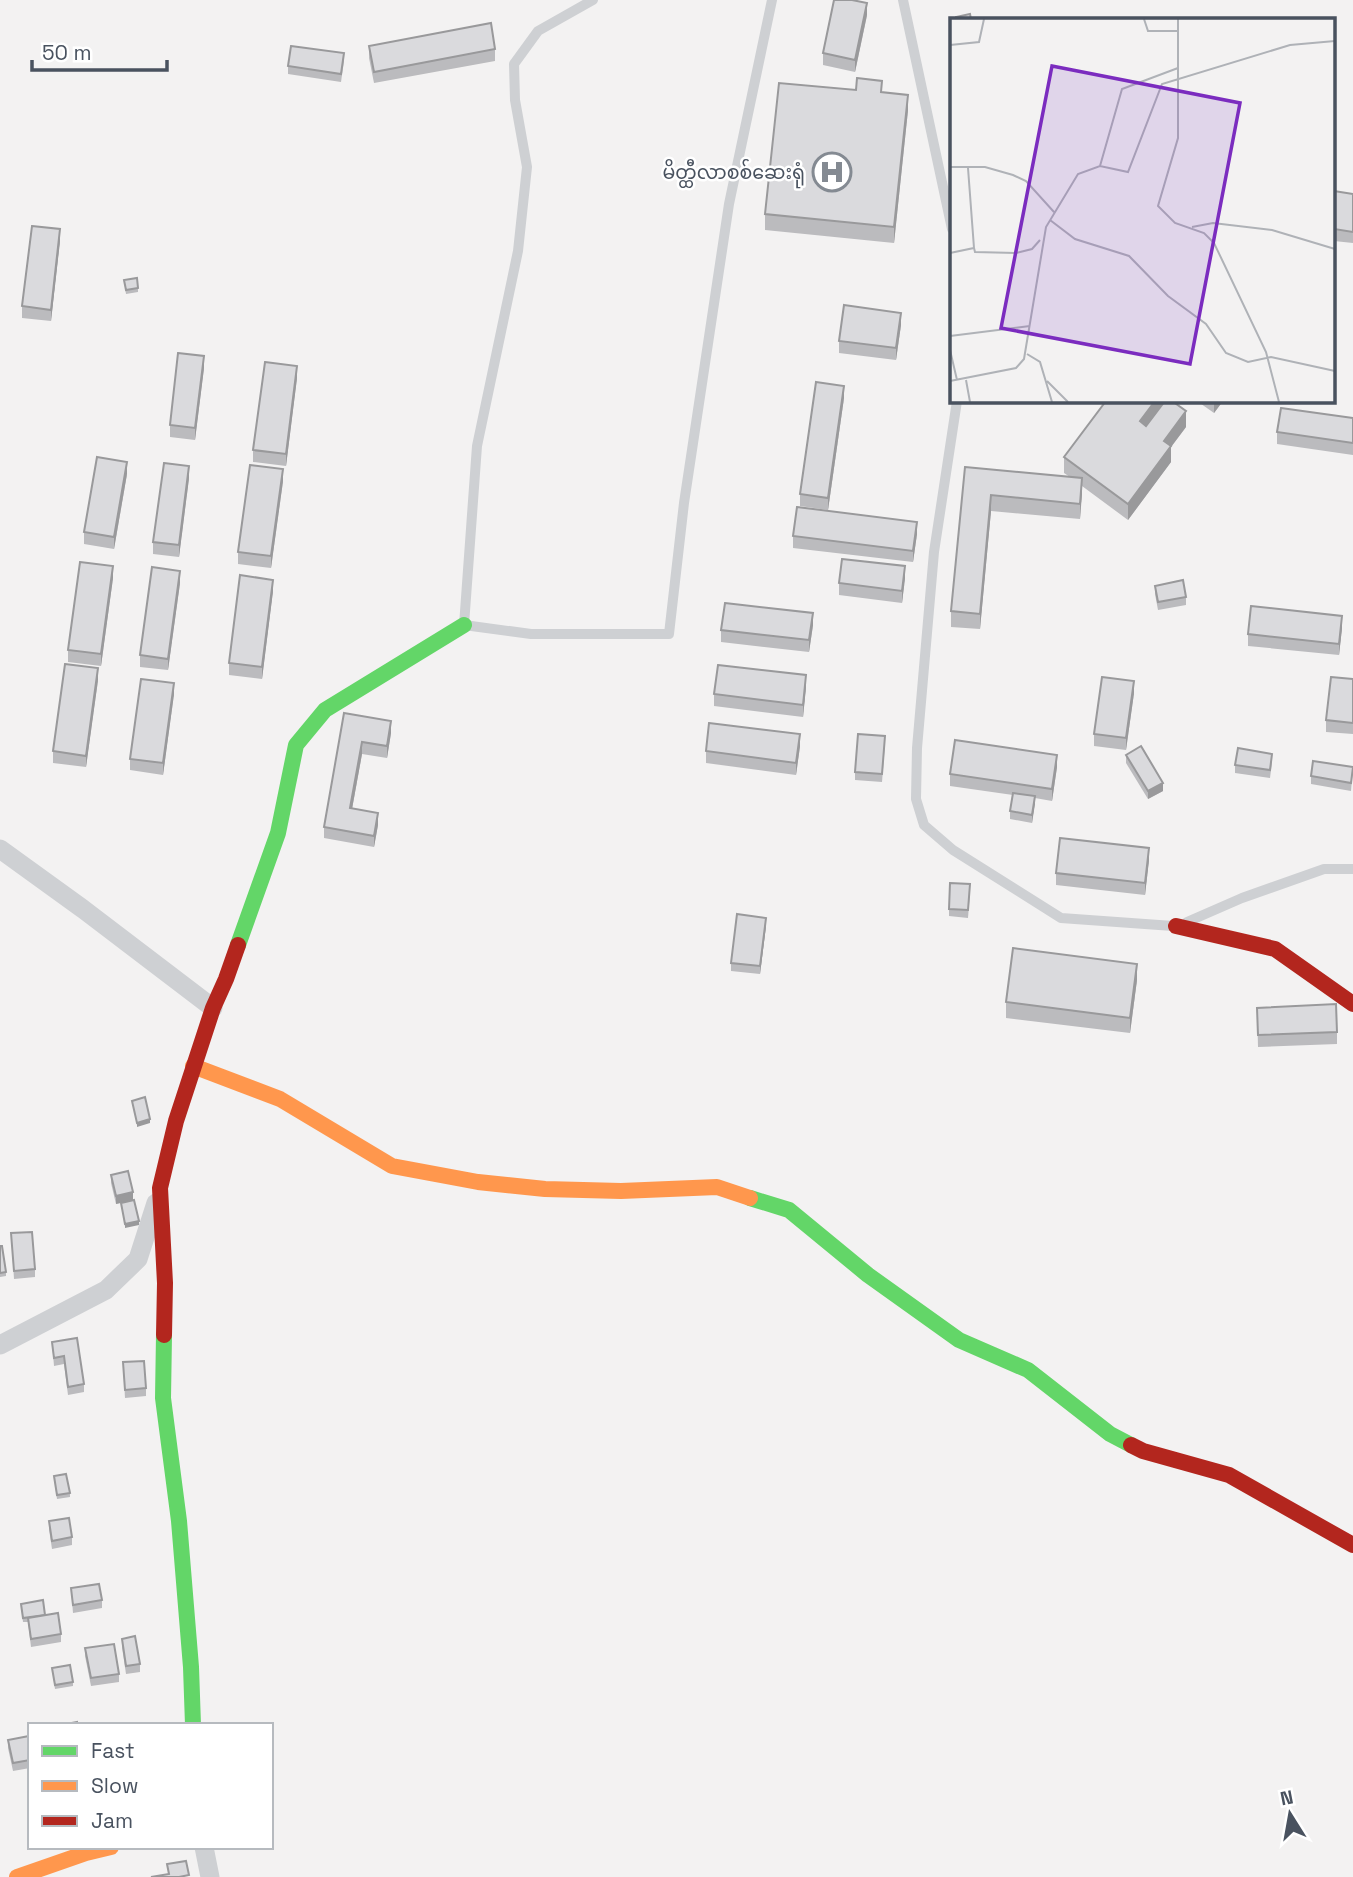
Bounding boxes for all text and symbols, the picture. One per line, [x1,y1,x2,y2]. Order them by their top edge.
inset map [950,18,1336,402]
scale bar [32,28,166,72]
text: 50 m [42,39,92,66]
hospital icon: မိတ္ထီလာစစ်ဆေးရုံ [811,151,853,193]
place label: မိတ္ထီလာစစ်ဆေးရုံ [663,158,805,189]
legend [28,1723,273,1849]
text: Fast [91,1737,135,1764]
text: Slow [91,1772,139,1799]
north arrow [1255,1779,1325,1849]
text: N [1278,1784,1295,1811]
text: Jam [91,1807,133,1834]

